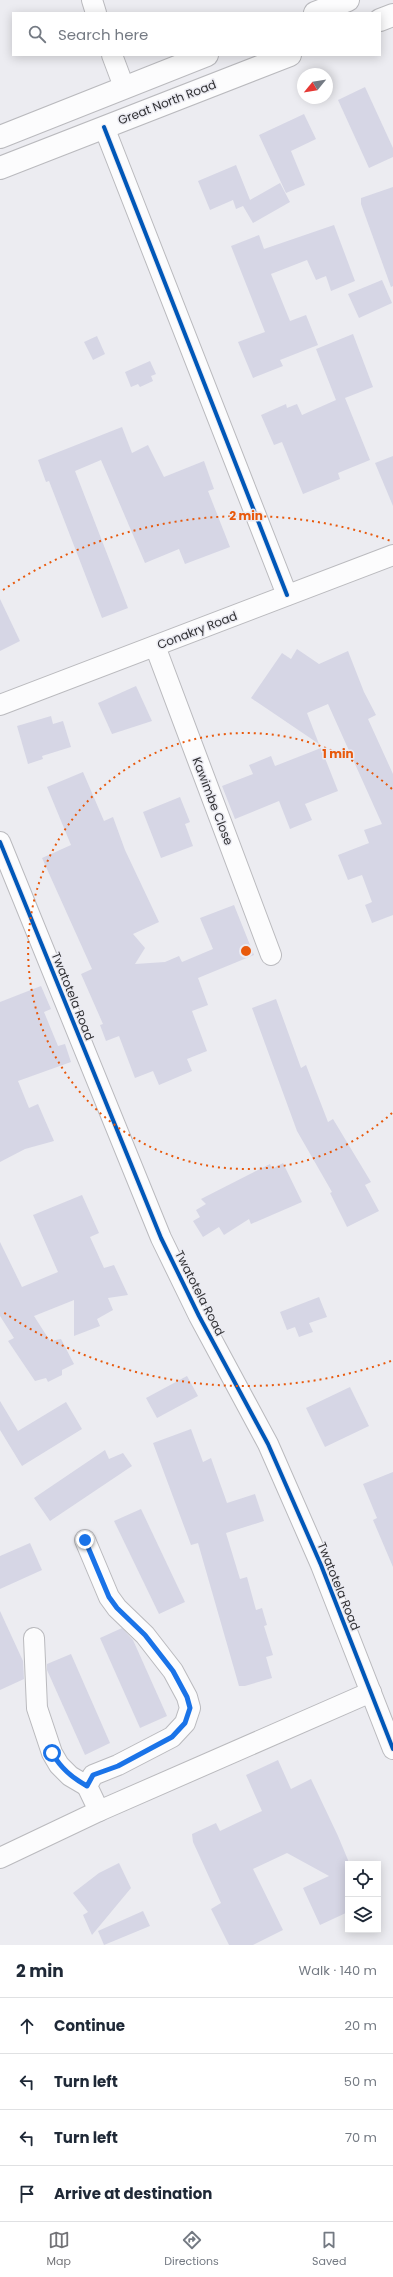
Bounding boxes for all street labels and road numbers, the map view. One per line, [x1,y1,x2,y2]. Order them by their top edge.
street label: Great North Road [115,75,219,129]
street label: Conakry Road [154,607,240,653]
street label: Kawimbe Close [188,755,238,847]
street label: Twatotela Road [48,949,98,1043]
street label: Twatotela Road [171,1247,229,1339]
street label: Twatotela Road [314,1539,364,1633]

